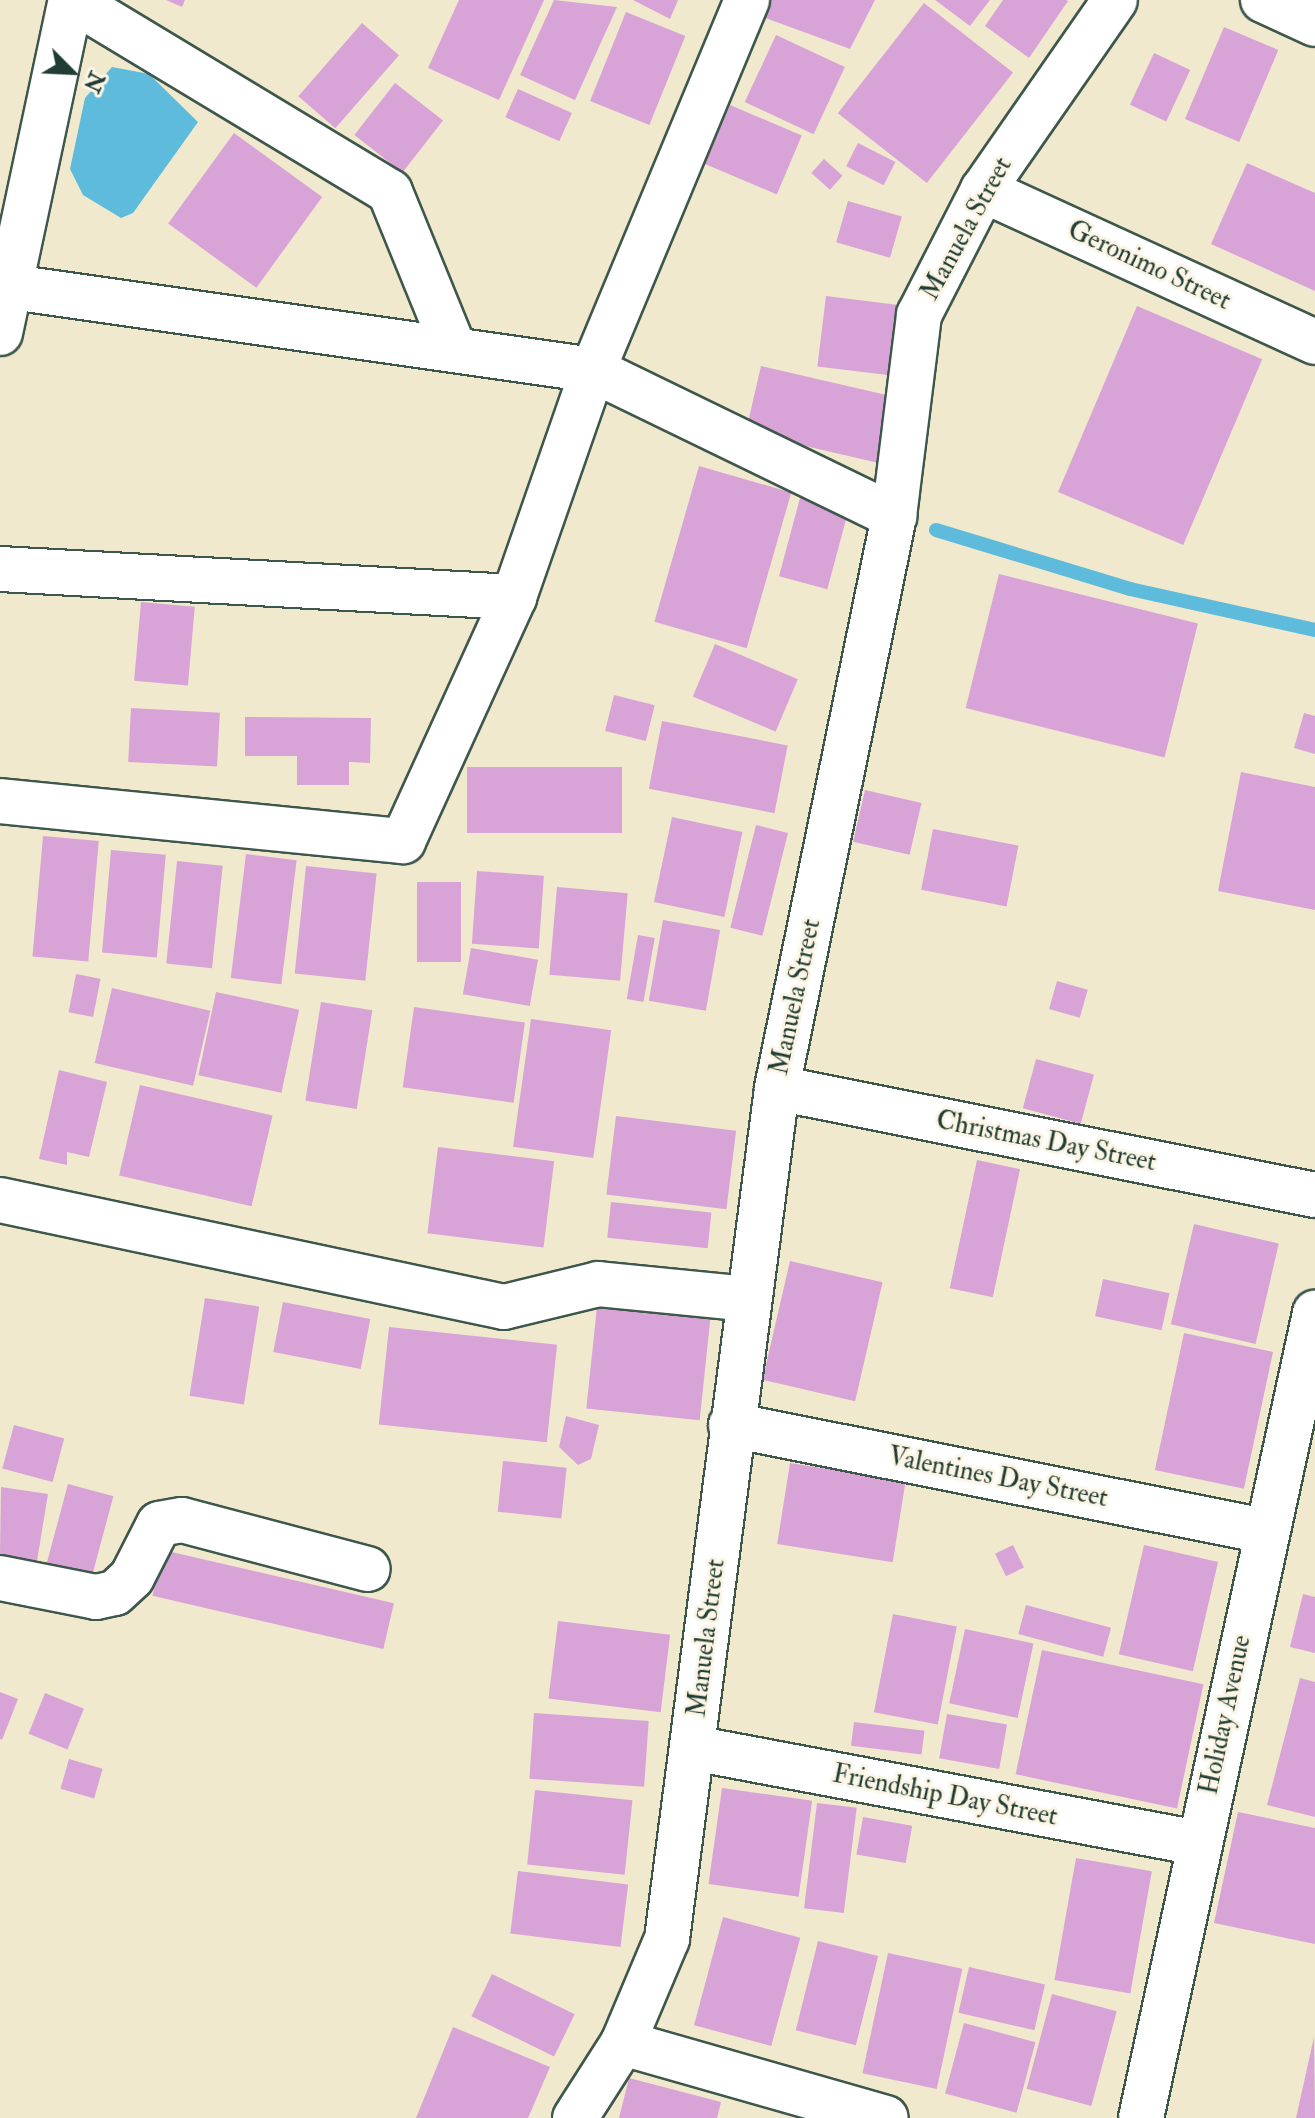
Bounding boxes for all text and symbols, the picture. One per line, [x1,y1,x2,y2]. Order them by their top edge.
north arrow [32,32,112,112]
text: N [77,67,111,96]
street label: Manuela Street [915,152,1019,306]
street label: Geronimo Street [1063,215,1235,317]
street label: Manuela Street [764,916,828,1078]
street label: Christmas Day Street [934,1105,1158,1179]
street label: Valentines Day Street [886,1441,1110,1515]
street label: Manuela Street [682,1557,732,1719]
street label: Holiday Avenue [1194,1632,1258,1798]
street label: Friendship Day Street [830,1759,1060,1833]

